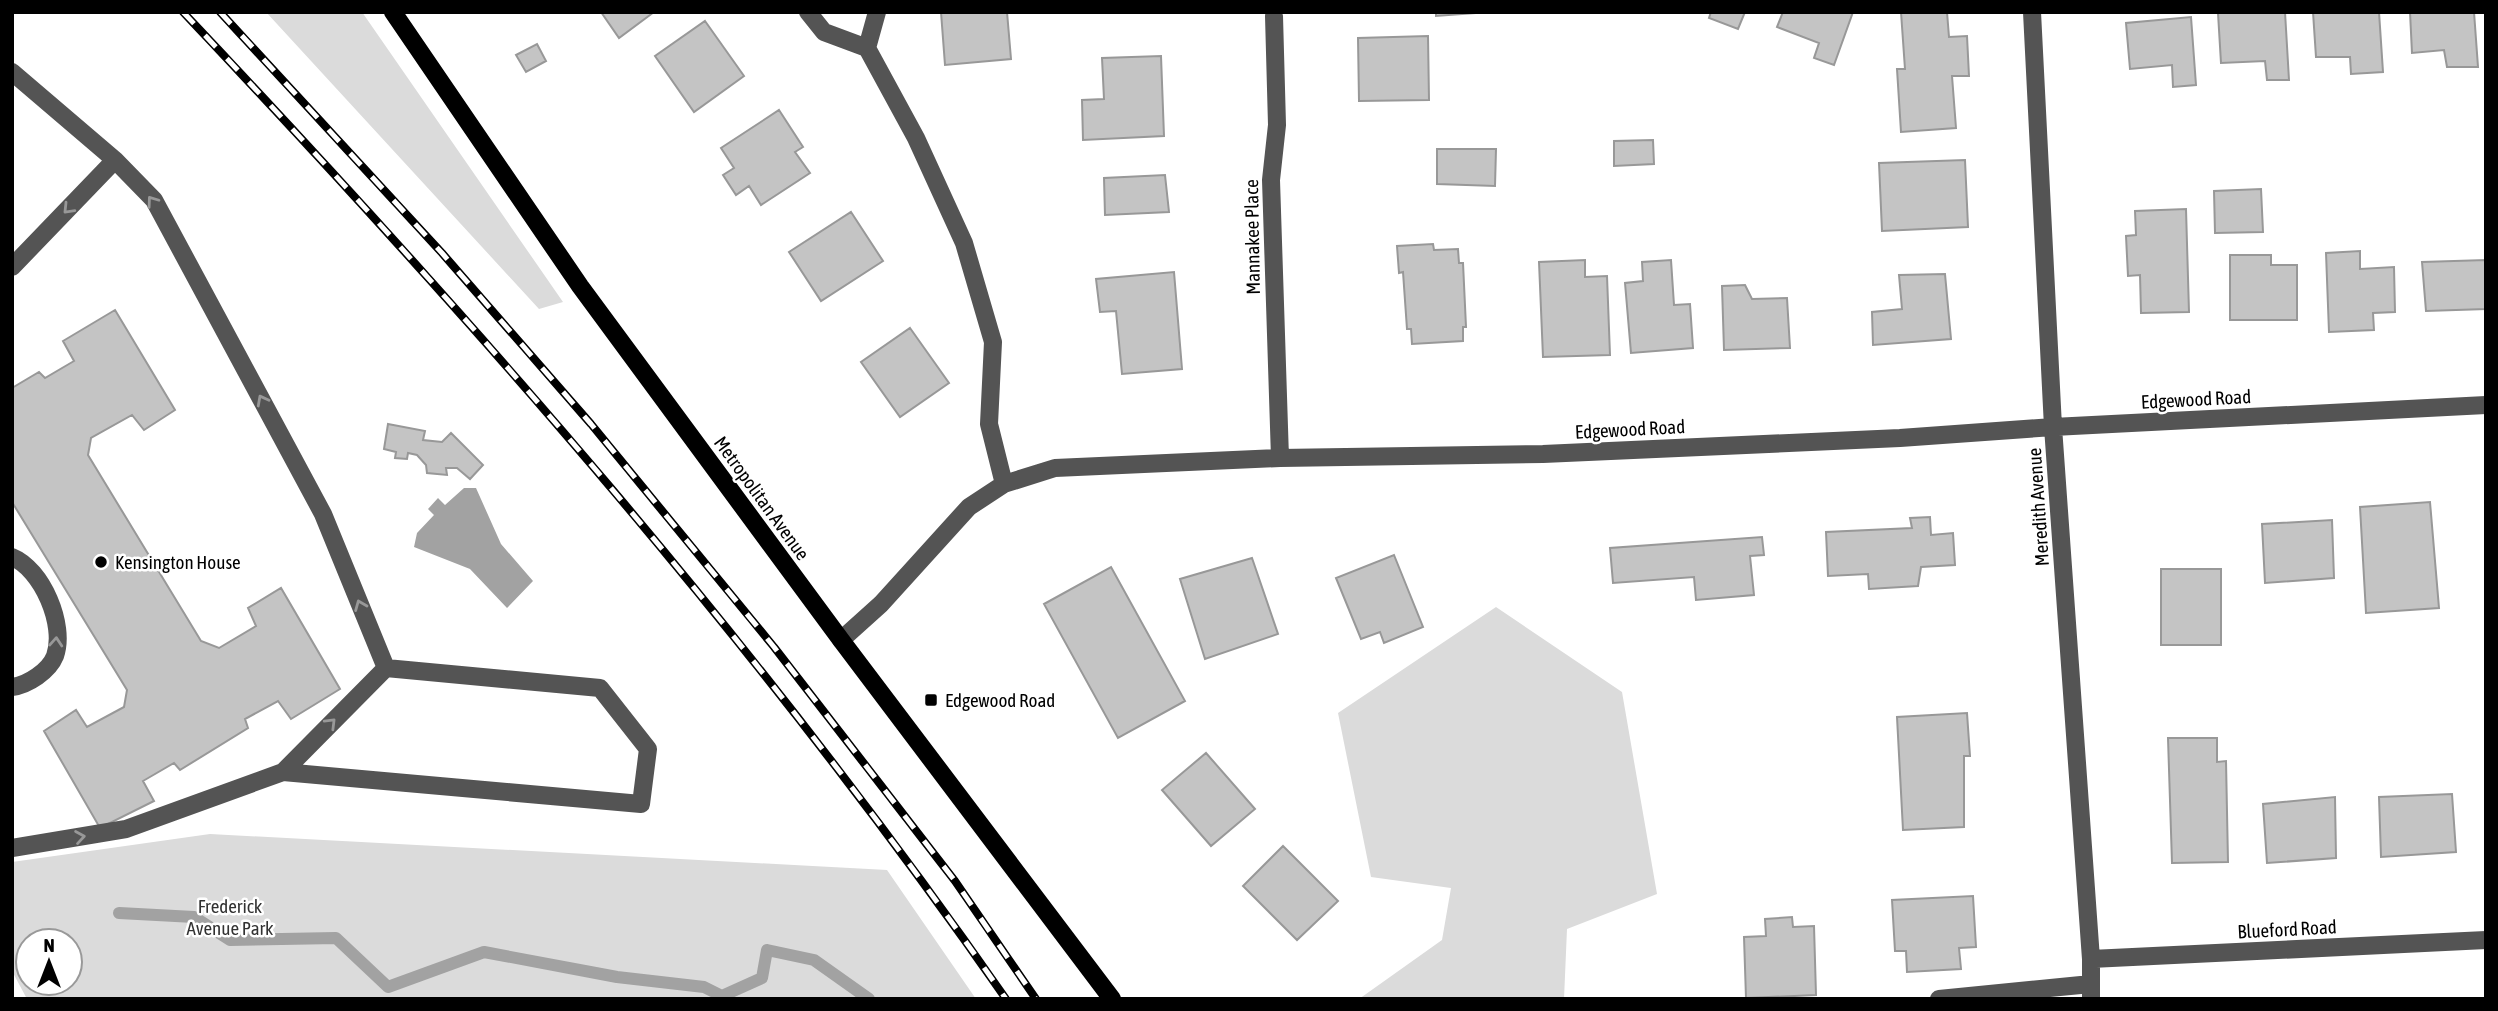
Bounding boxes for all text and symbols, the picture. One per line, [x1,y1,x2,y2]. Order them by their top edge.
street label: Mannakee Place [1240,179,1264,295]
one-way arrow [148,196,160,209]
one-way arrow [64,201,76,213]
street label: Edgewood Road [2140,385,2252,413]
one-way arrow [256,395,270,407]
street label: Edgewood Road [1574,415,1686,443]
street label: Metropolitan Avenue [710,432,814,564]
street label: Meredith Avenue [2023,447,2053,567]
place label: Kensington House [115,551,241,573]
marker: Kensington House [93,554,109,570]
one-way arrow [354,599,368,612]
one-way arrow [48,637,63,648]
place label: Edgewood Road [945,689,1055,711]
marker: Edgewood Road [923,692,939,708]
one-way arrow [323,719,335,731]
one-way arrow [74,830,86,845]
park label: Frederick Avenue Park [187,895,274,939]
street label: Blueford Road [2237,915,2337,943]
north arrow [14,927,84,997]
text: N [43,934,55,956]

